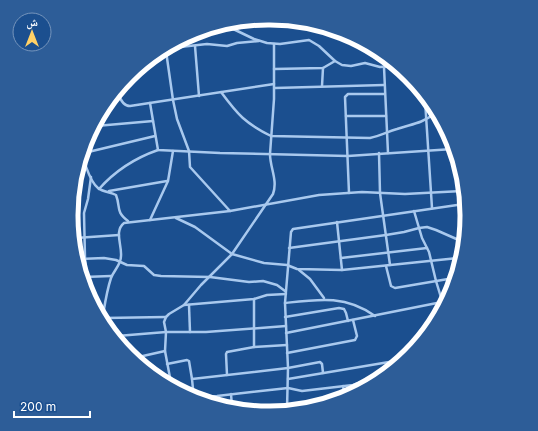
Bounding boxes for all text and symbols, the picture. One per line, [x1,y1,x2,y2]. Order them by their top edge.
north arrow [12,12,52,52]
text: ش [26,15,38,30]
scale bar [14,393,90,419]
text: 200 m [20,399,56,414]

